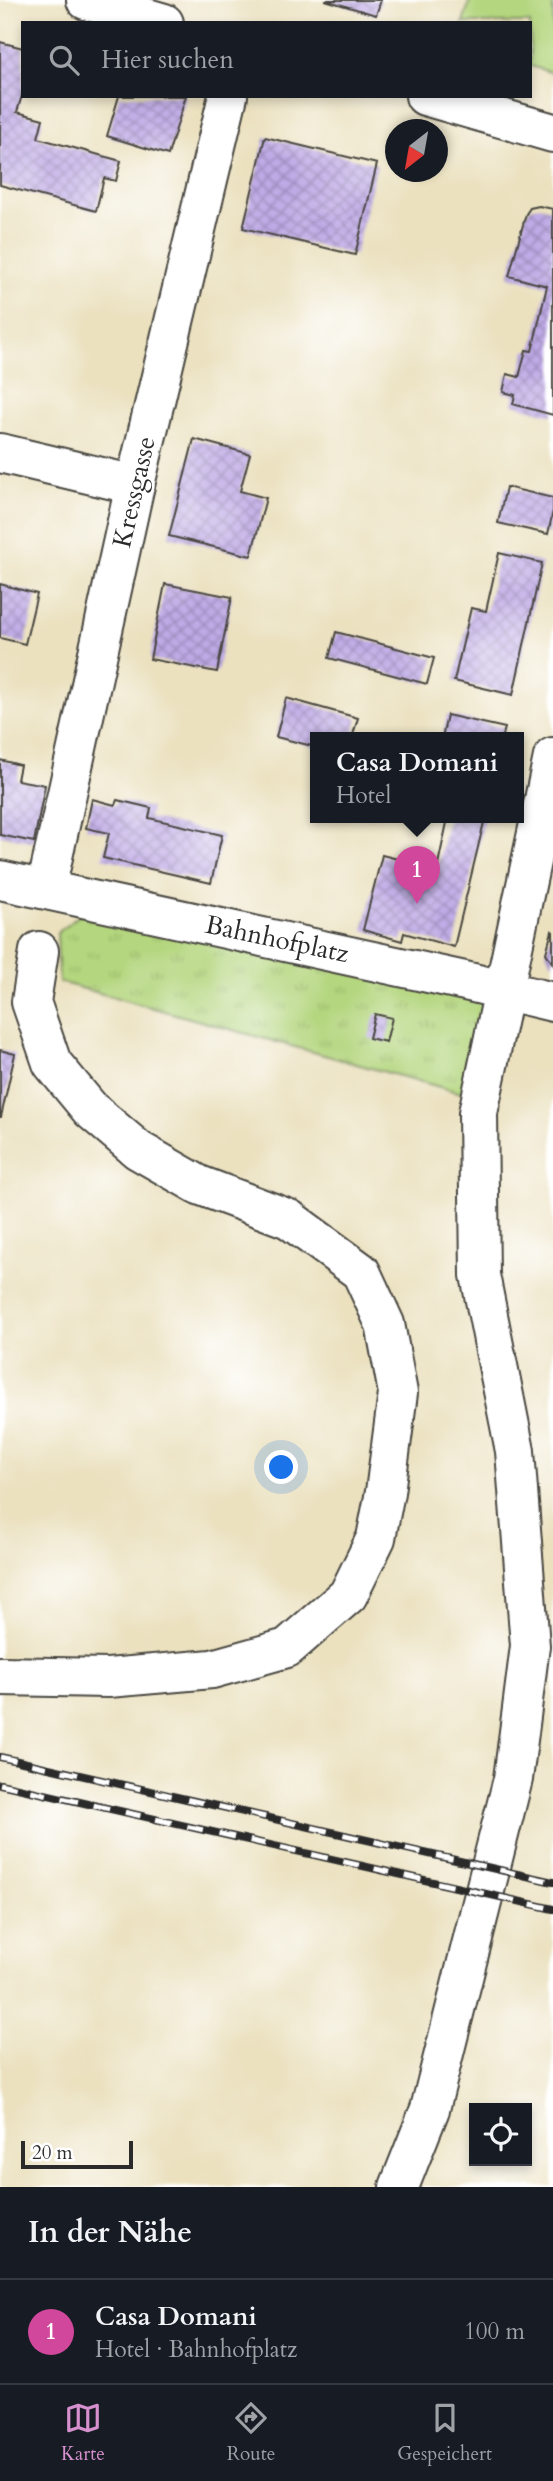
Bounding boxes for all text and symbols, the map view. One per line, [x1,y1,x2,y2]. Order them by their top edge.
search box [21,21,532,98]
icon: search [45,41,83,79]
text: Hier suchen [101,42,234,77]
north arrow [385,119,448,182]
street label: Kressgasse [104,433,164,551]
popup [310,732,524,823]
text: Casa Domani [336,745,498,780]
text: Hotel [336,780,391,811]
pin: 1 [394,846,440,904]
street label: Bahnhofplatz [202,907,352,971]
your location [264,1450,298,1484]
map controls [469,2103,532,2166]
button: locate [469,2103,532,2166]
scale bar [21,2138,133,2170]
text: 20 m [32,2140,73,2166]
text: In der Nähe [28,2212,192,2253]
text: Casa Domani [95,2299,257,2334]
text: 1 [45,2316,57,2347]
text: 100 m [464,2316,525,2347]
text: Hotel · Bahnhofplatz [95,2334,297,2365]
tab: Karte [61,2399,105,2467]
tab: Route [227,2399,275,2467]
tab: Gespeichert [397,2399,492,2467]

